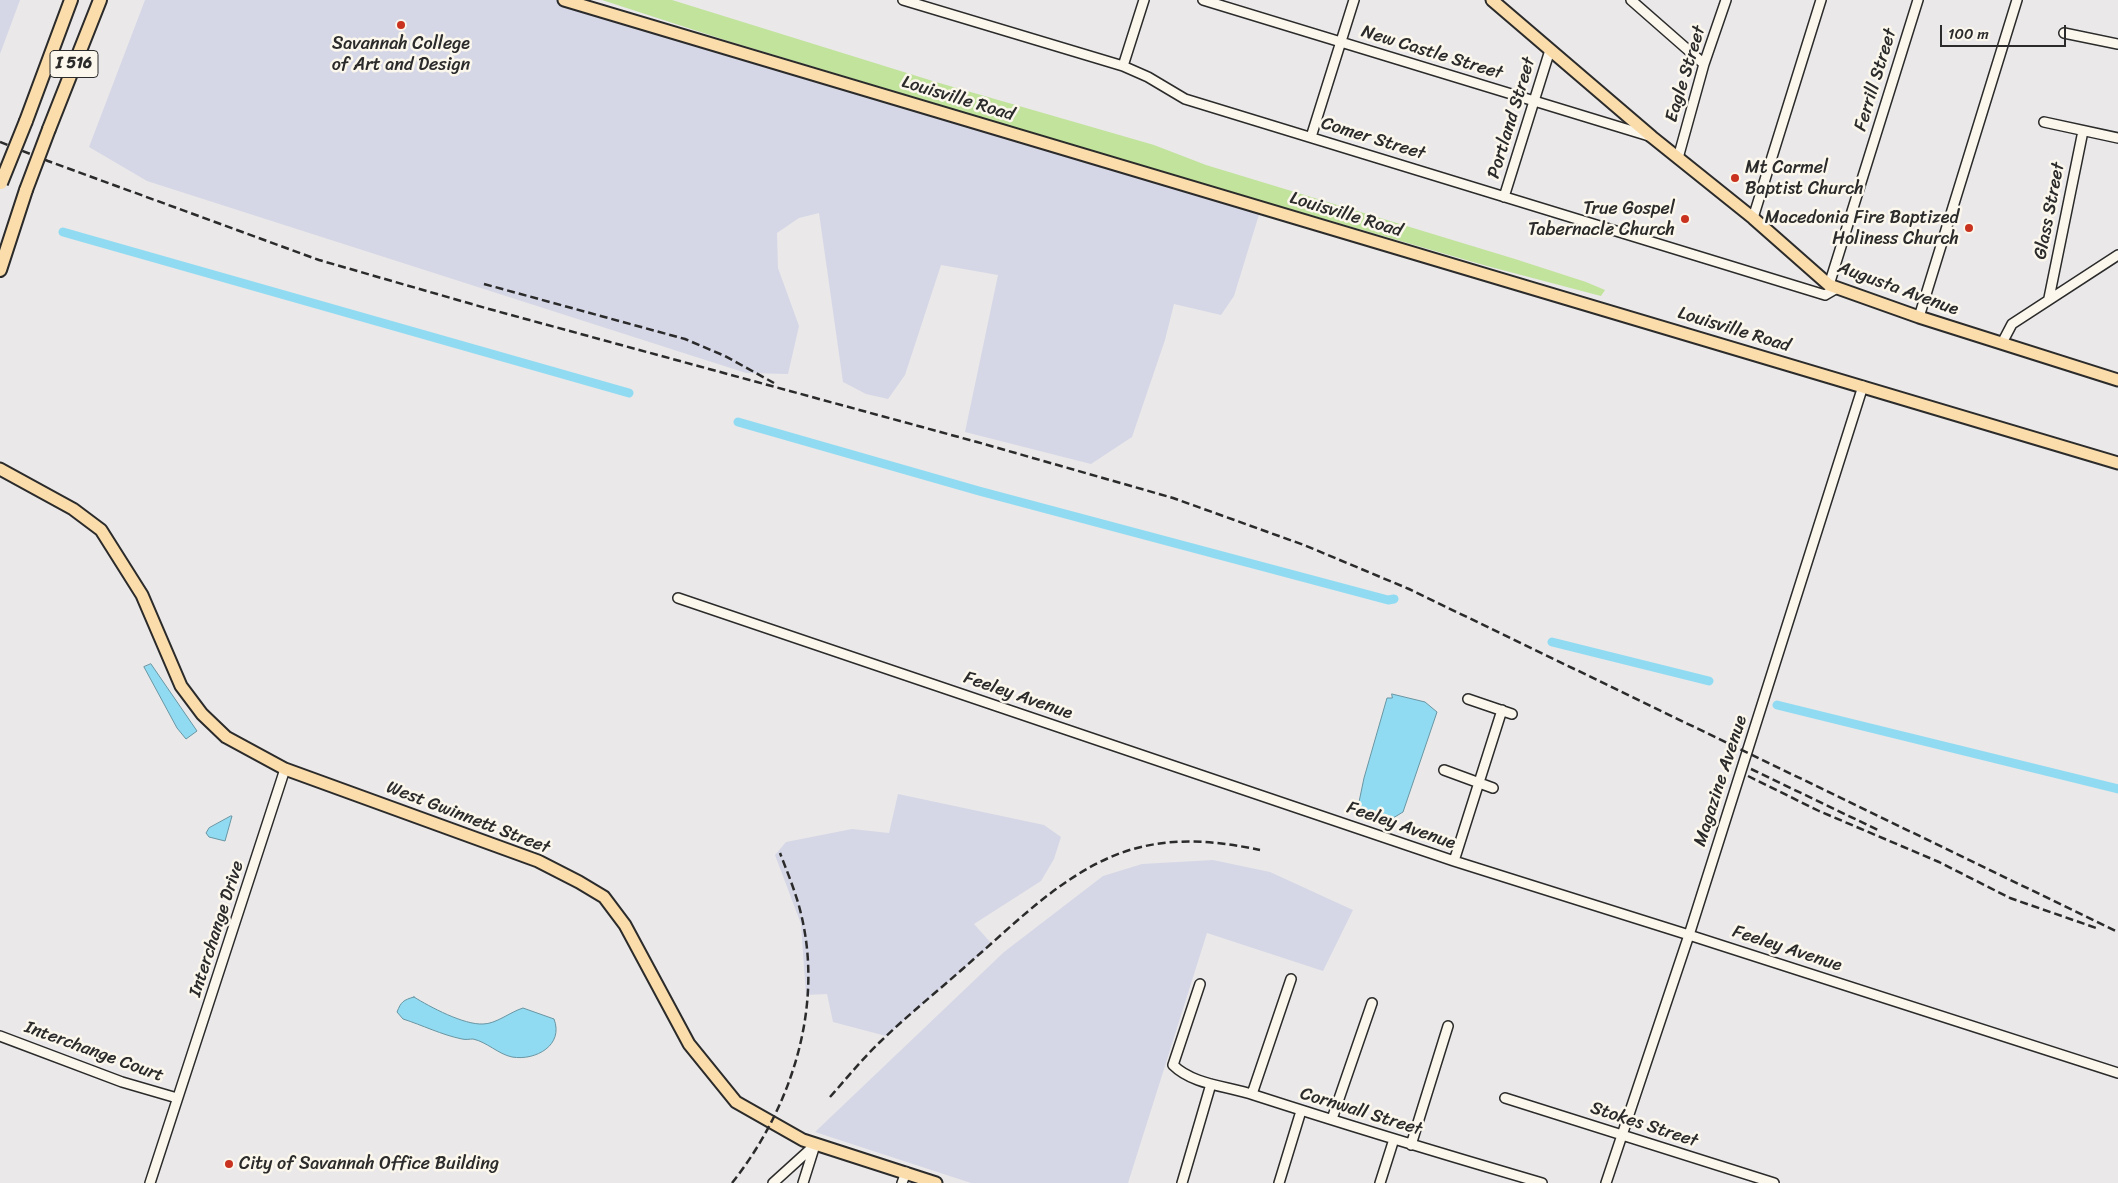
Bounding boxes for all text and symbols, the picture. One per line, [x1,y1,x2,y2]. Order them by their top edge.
scale bar [1943,15,2069,47]
marker: Savannah College of Art and Design [395,19,407,31]
street label: New Castle Street [1359,21,1505,85]
text: 100 m [1948,21,1989,47]
street label: Eagle Street [1661,23,1711,125]
street label: Ferrill Street [1850,26,1902,134]
place label: Savannah College of Art and Design [332,33,470,76]
road number: I 516 [50,51,98,78]
street label: Portland Street [1483,55,1541,181]
street label: Louisville Road [899,72,1017,126]
street label: Comer Street [1318,113,1428,165]
place label: Mt Carmel Baptist Church [1745,157,1864,200]
street label: Glass Street [2030,161,2070,261]
marker: Mt Carmel Baptist Church [1729,172,1741,184]
street label: Louisville Road [1287,188,1405,242]
place label: True Gospel Tabernacle Church [1528,198,1675,240]
place label: Macedonia Fire Baptized Holiness Church [1765,207,1959,250]
marker: True Gospel Tabernacle Church [1679,213,1691,225]
marker: Macedonia Fire Baptized Holiness Church [1963,222,1975,234]
street label: Augusta Avenue [1835,257,1961,321]
street label: Louisville Road [1675,303,1793,357]
street label: Feeley Avenue [961,667,1075,725]
street label: Magazine Avenue [1690,713,1752,849]
street label: West Gwinnett Street [383,777,553,859]
street label: Feeley Avenue [1344,797,1458,855]
street label: Interchange Drive [185,858,249,1000]
street label: Feeley Avenue [1730,921,1844,977]
street label: Interchange Court [22,1017,166,1087]
street label: Cornwall Street [1298,1083,1424,1141]
street label: Stokes Street [1588,1098,1700,1152]
place label: City of Savannah Office Building [239,1153,499,1175]
marker: City of Savannah Office Building [223,1158,235,1170]

